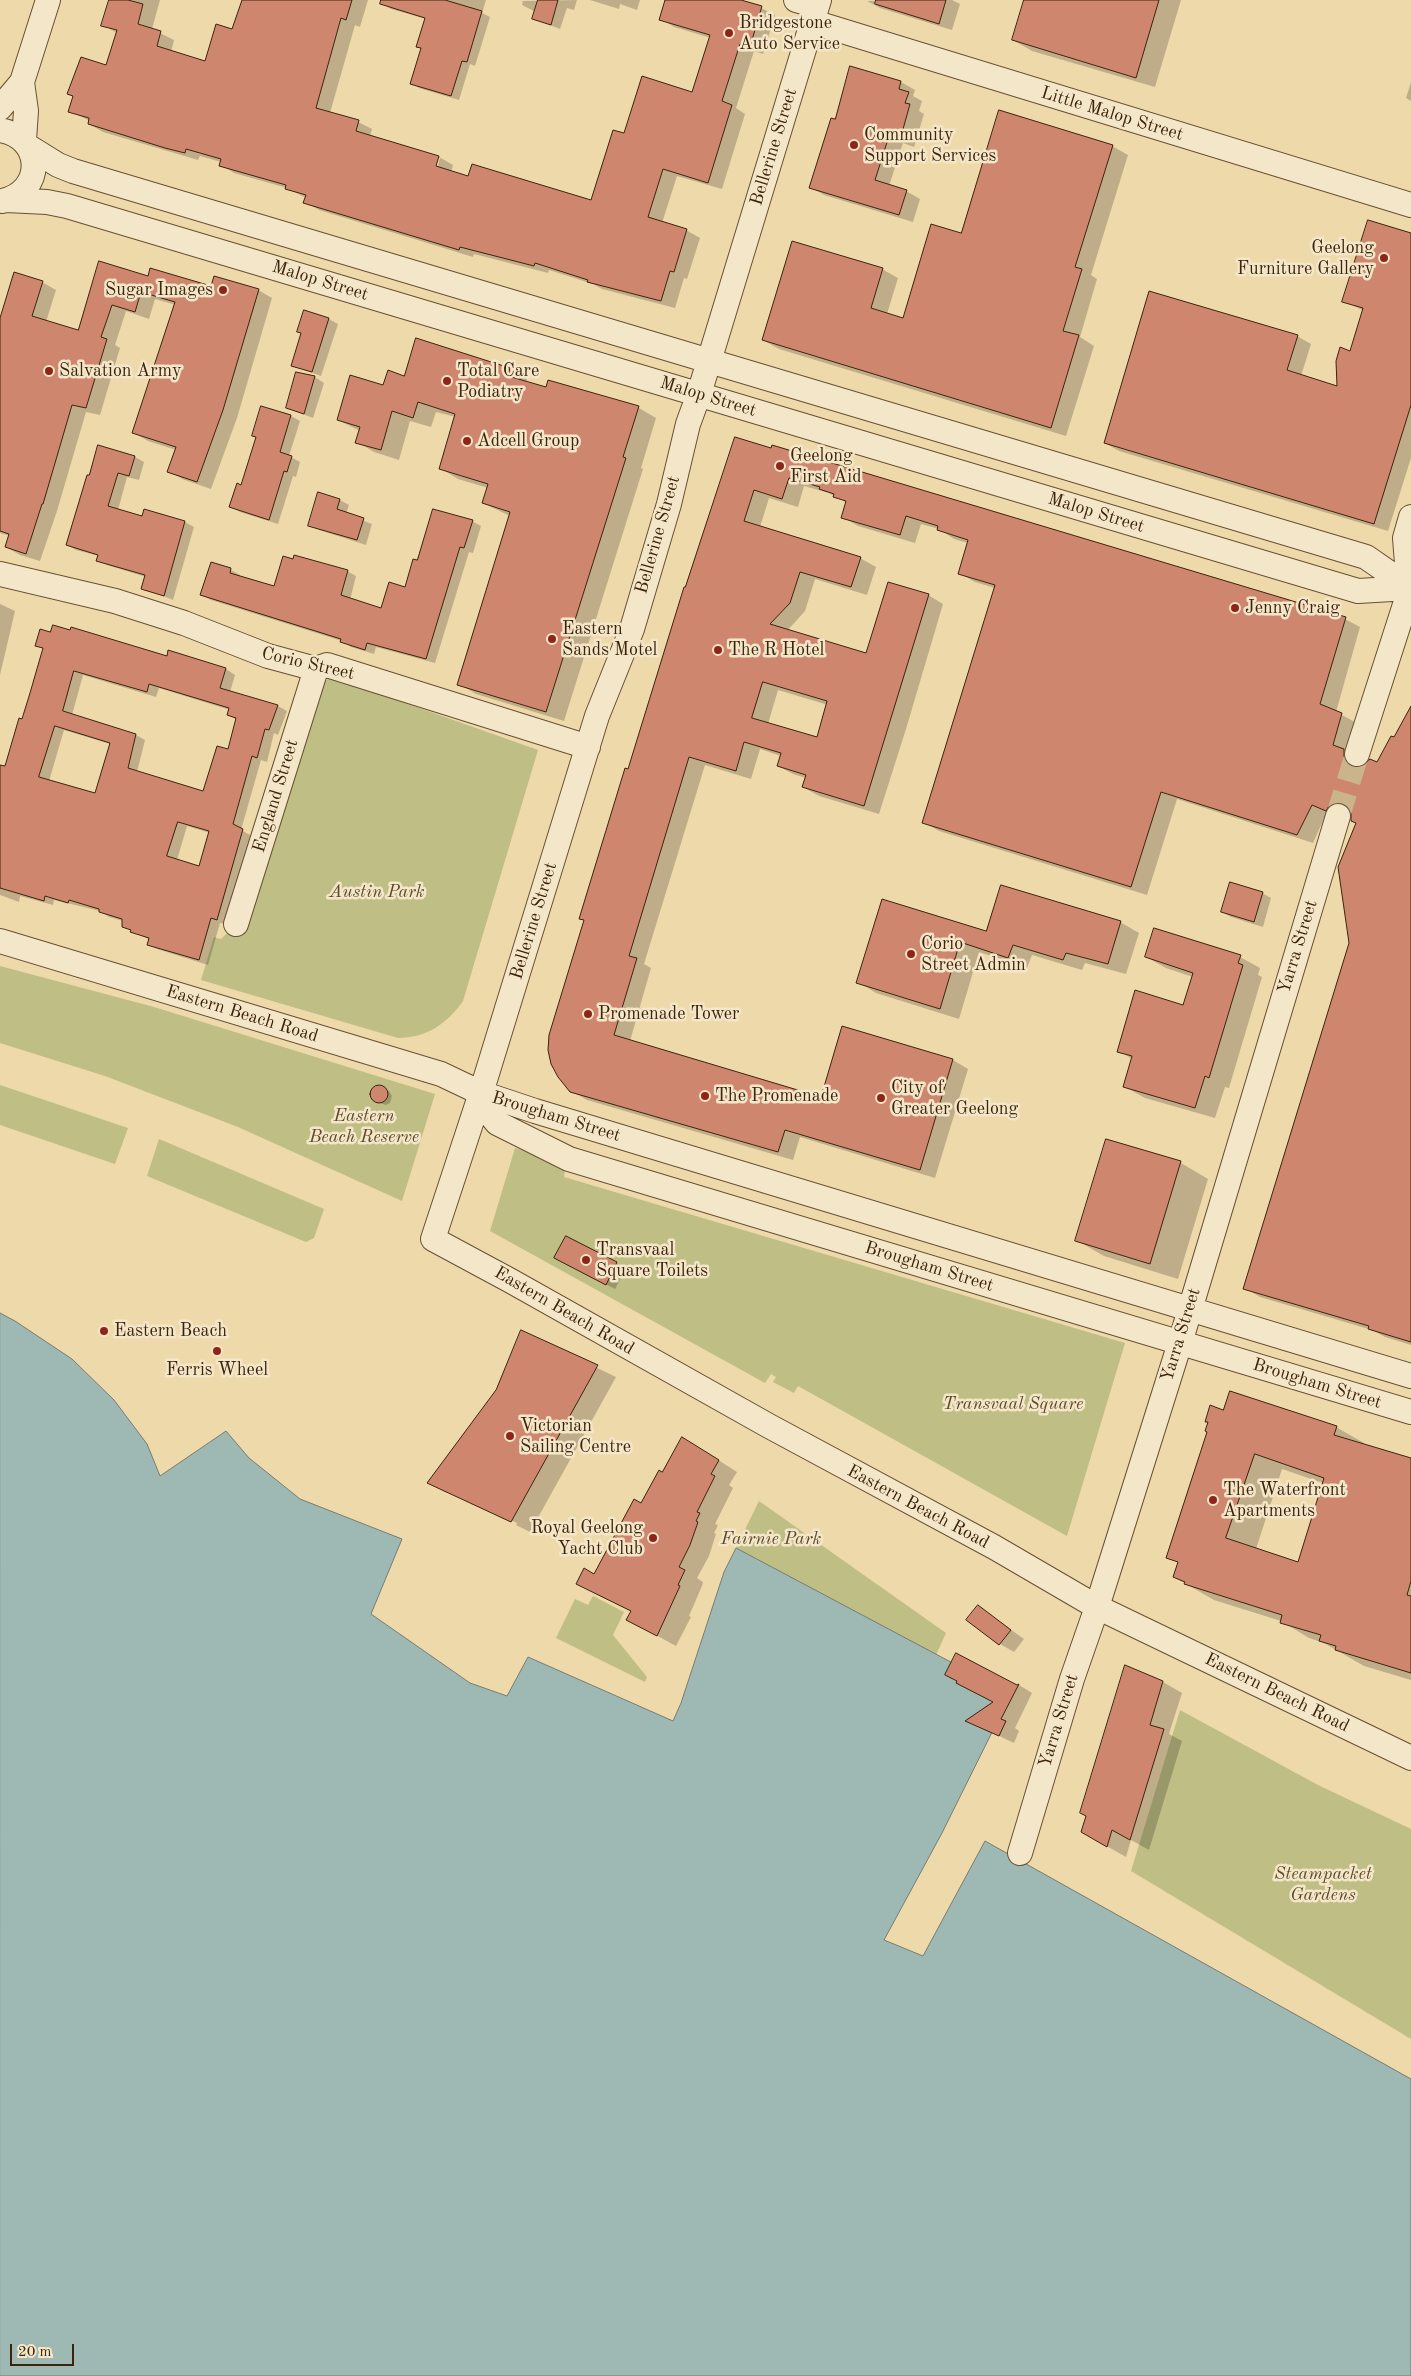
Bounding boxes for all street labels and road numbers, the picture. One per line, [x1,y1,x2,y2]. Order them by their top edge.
street label: Little Malop Street [1038,82,1186,146]
street label: Bellerine Street [746,86,802,208]
street label: Malop Street [269,256,371,306]
street label: Malop Street [657,372,759,422]
street label: Bellerine Street [631,474,685,596]
street label: Malop Street [1045,488,1147,538]
street label: Corio Street [259,643,357,685]
street label: England Street [248,737,304,855]
street label: Bellerine Street [506,860,562,982]
street label: Yarra Street [1273,897,1323,997]
street label: Eastern Beach Road [163,981,321,1047]
street label: Brougham Street [489,1087,623,1147]
street label: Brougham Street [862,1237,996,1297]
street label: Eastern Beach Road [490,1262,638,1360]
street label: Yarra Street [1156,1285,1206,1385]
street label: Brougham Street [1250,1354,1384,1414]
street label: Eastern Beach Road [843,1460,993,1554]
street label: Eastern Beach Road [1201,1649,1353,1737]
street label: Yarra Street [1034,1671,1084,1771]

